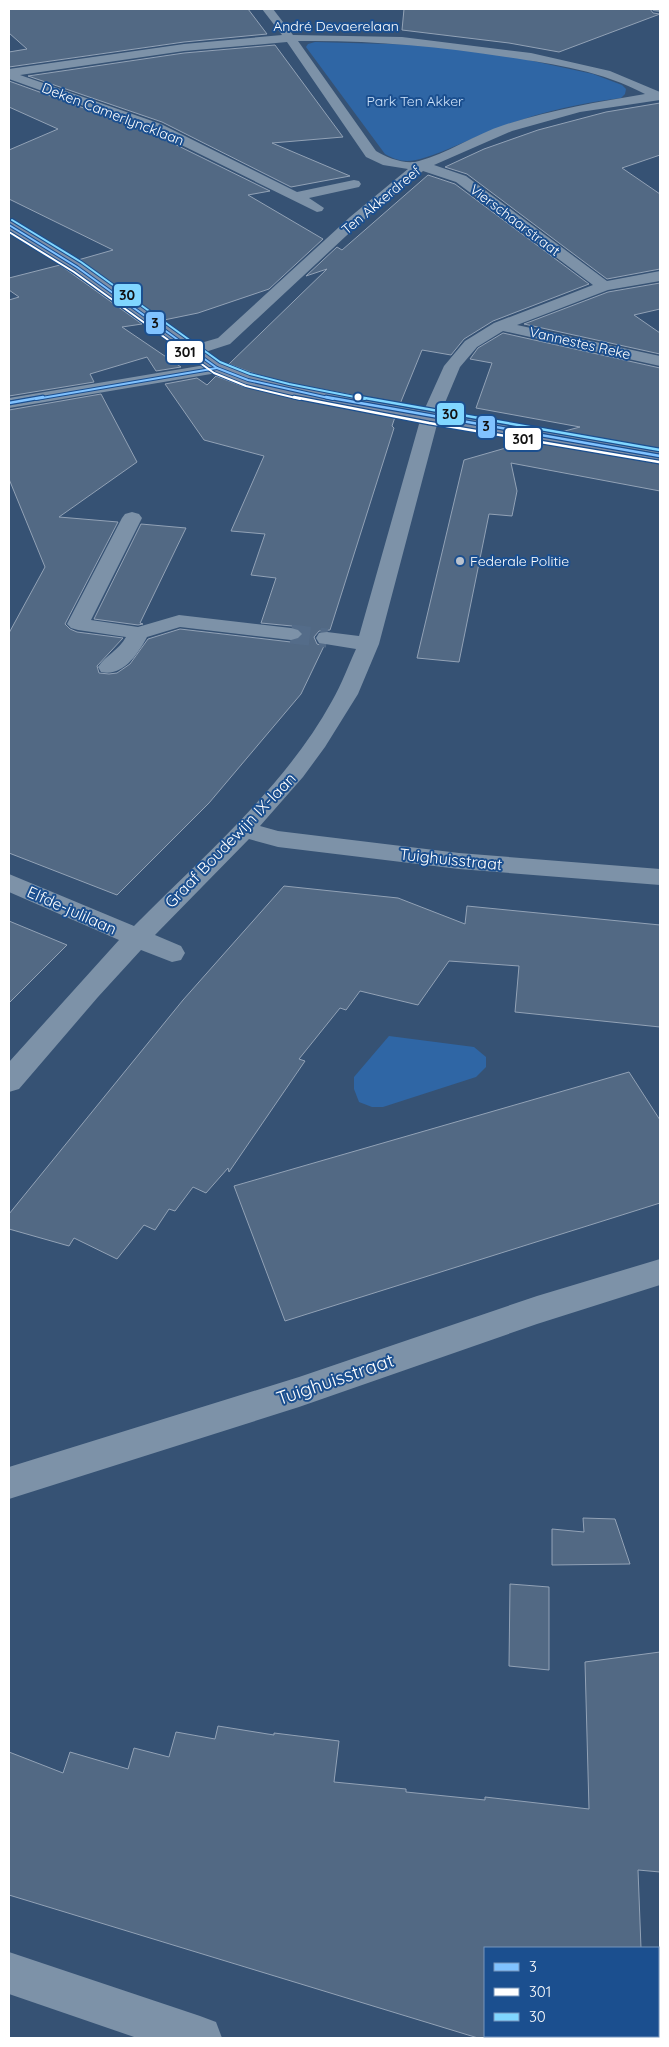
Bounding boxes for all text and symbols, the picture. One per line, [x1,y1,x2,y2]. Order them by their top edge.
street label: André Devaerelaan [273,17,399,35]
street label: Deken Camerlyncklaan [39,79,187,149]
park label: Park Ten Akker [366,92,464,110]
street label: Ten Akkerdreef [338,162,424,238]
street label: Vierschaarstraat [466,180,564,260]
line badge: 30 [113,283,142,307]
text: 30 [119,286,135,304]
line badge: 3 [145,311,165,335]
text: 3 [151,314,159,332]
street label: Vannestes Reke [528,323,633,363]
line badge: 301 [166,340,204,364]
text: 301 [174,343,196,361]
unlabelled marker [353,392,363,402]
line badge: 30 [436,402,465,426]
text: 30 [442,405,458,423]
line badge: 3 [477,415,496,439]
text: 3 [482,417,490,435]
line badge: 301 [504,427,542,451]
text: 301 [512,430,534,448]
place label: Federale Politie [470,552,569,570]
marker: Federale Politie [454,555,466,567]
street label: Graaf Boudewijn IX-laan [160,768,300,912]
street label: Tuighuisstraat [399,844,503,874]
street label: Elfde-julilaan [24,881,120,939]
street label: Tuighuisstraat [273,1348,397,1410]
legend [484,1947,659,2037]
text: 3 [529,1957,537,1976]
text: 301 [529,1982,551,2001]
text: 30 [529,2007,546,2026]

